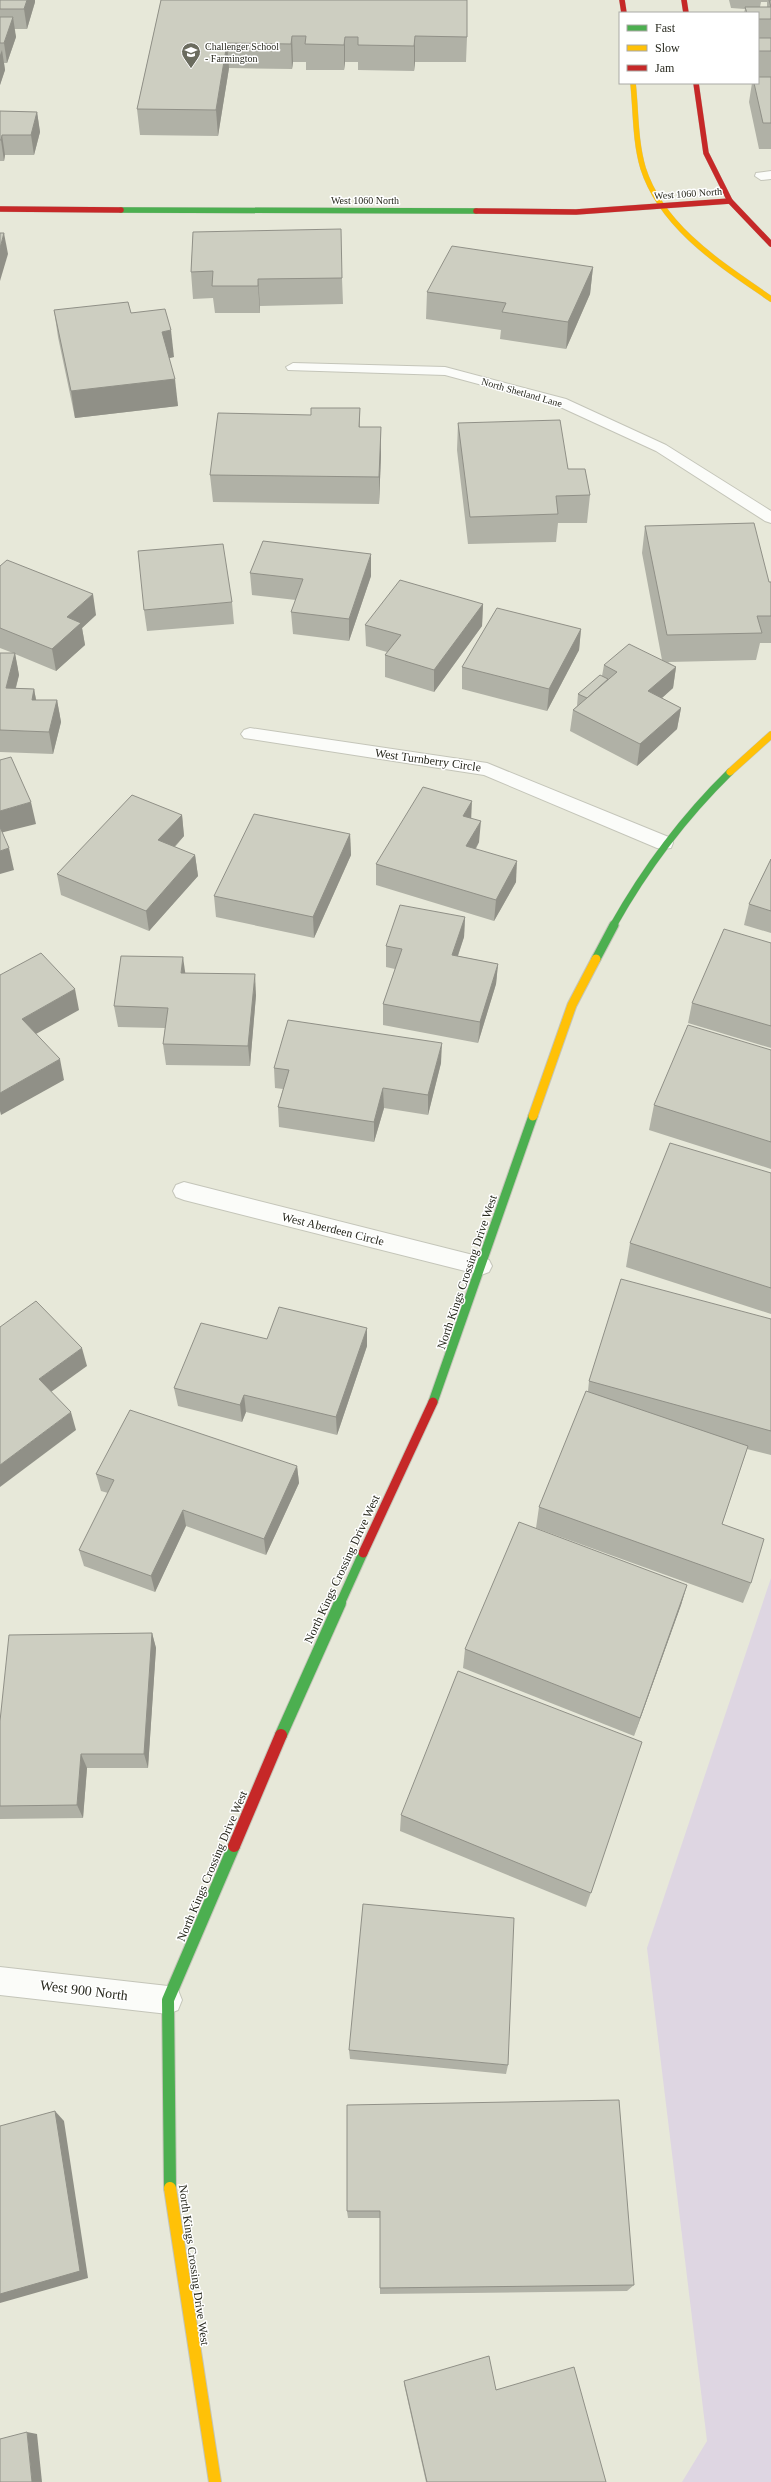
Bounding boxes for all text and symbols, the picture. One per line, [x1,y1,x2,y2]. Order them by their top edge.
legend [619,12,759,84]
text: Fast [655,21,676,35]
school or university icon: Challenger School - Farmington [180,41,202,69]
place label: Challenger School - Farmington [205,41,279,64]
text: Slow [655,41,680,55]
text: Jam [655,61,675,75]
street label: West 1060 North [654,186,722,201]
street label: West 1060 North [331,195,399,206]
street label: North Shetland Lane [480,376,564,409]
street label: West Turnberry Circle [374,746,482,774]
street label: North Kings Crossing Drive West [434,1192,500,1351]
street label: West Aberdeen Circle [280,1210,386,1248]
street label: North Kings Crossing Drive West [301,1492,383,1645]
street label: North Kings Crossing Drive West [174,1788,250,1943]
street label: West 900 North [39,1978,129,2003]
street label: North Kings Crossing Drive West [176,2184,212,2347]

